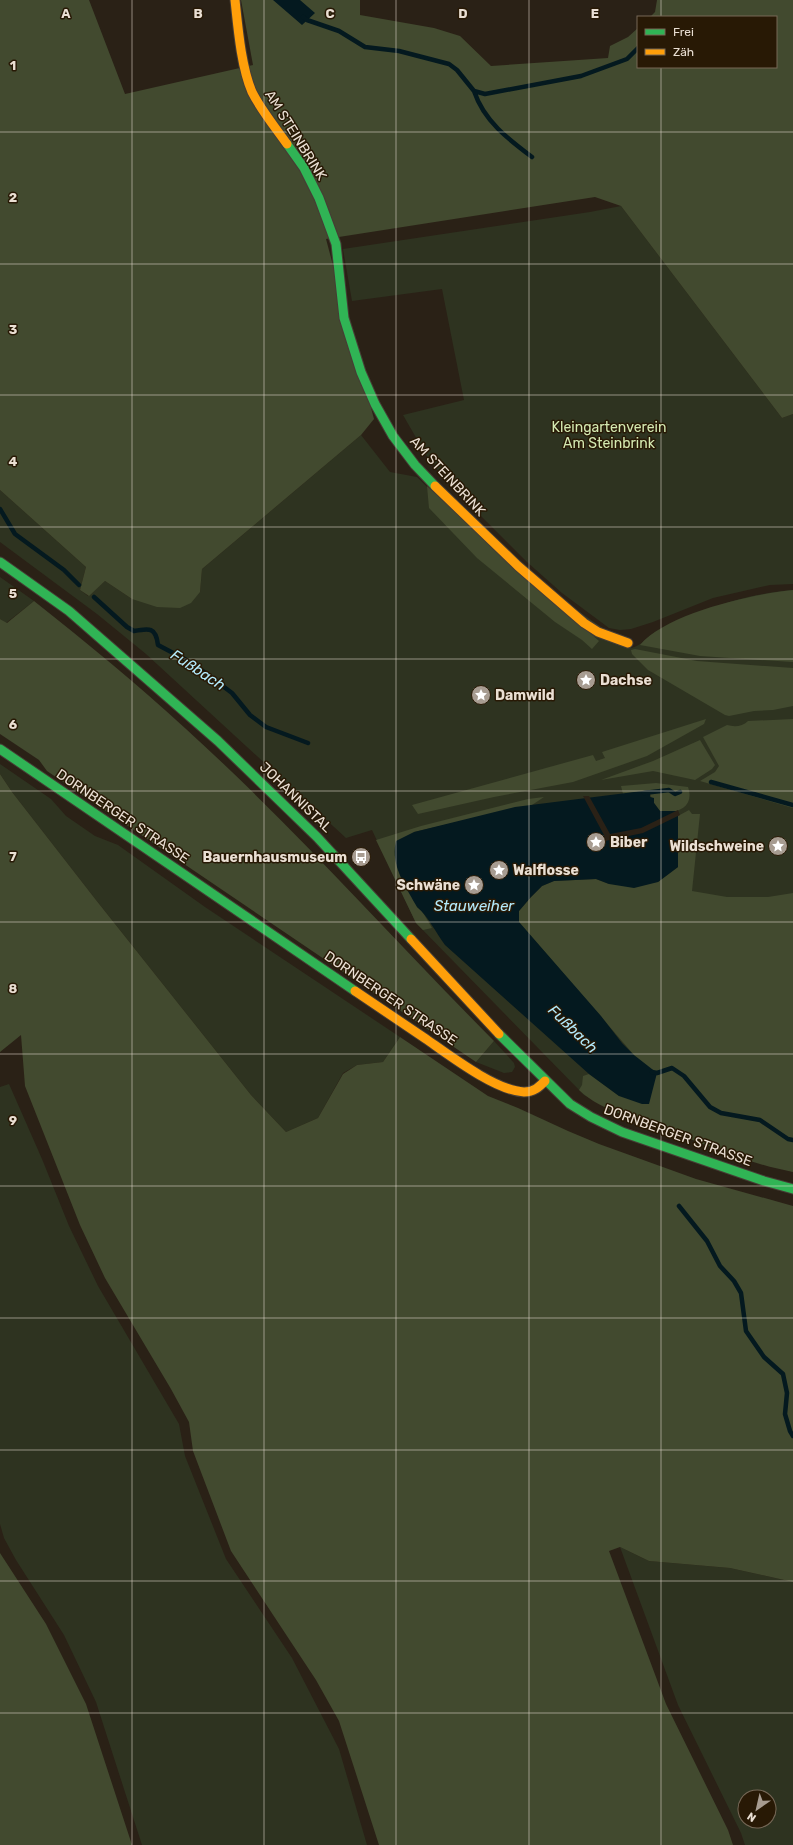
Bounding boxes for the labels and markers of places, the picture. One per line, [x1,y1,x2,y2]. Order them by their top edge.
place icon: Dachse [575,669,597,691]
place label: Dachse [600,672,652,689]
place icon: Damwild [470,684,492,706]
place label: Damwild [495,687,555,704]
place icon: Biber [585,831,607,853]
place label: Biber [610,834,648,851]
place icon: Wildschweine [767,835,789,857]
place label: Wildschweine [669,838,764,855]
bus stop icon: Bauernhausmuseum [350,846,372,868]
place label: Bauernhausmuseum [203,849,347,866]
place icon: Walflosse [488,859,510,881]
place label: Walflosse [513,862,579,879]
place icon: Schwäne [463,874,485,896]
place label: Schwäne [396,877,460,894]

